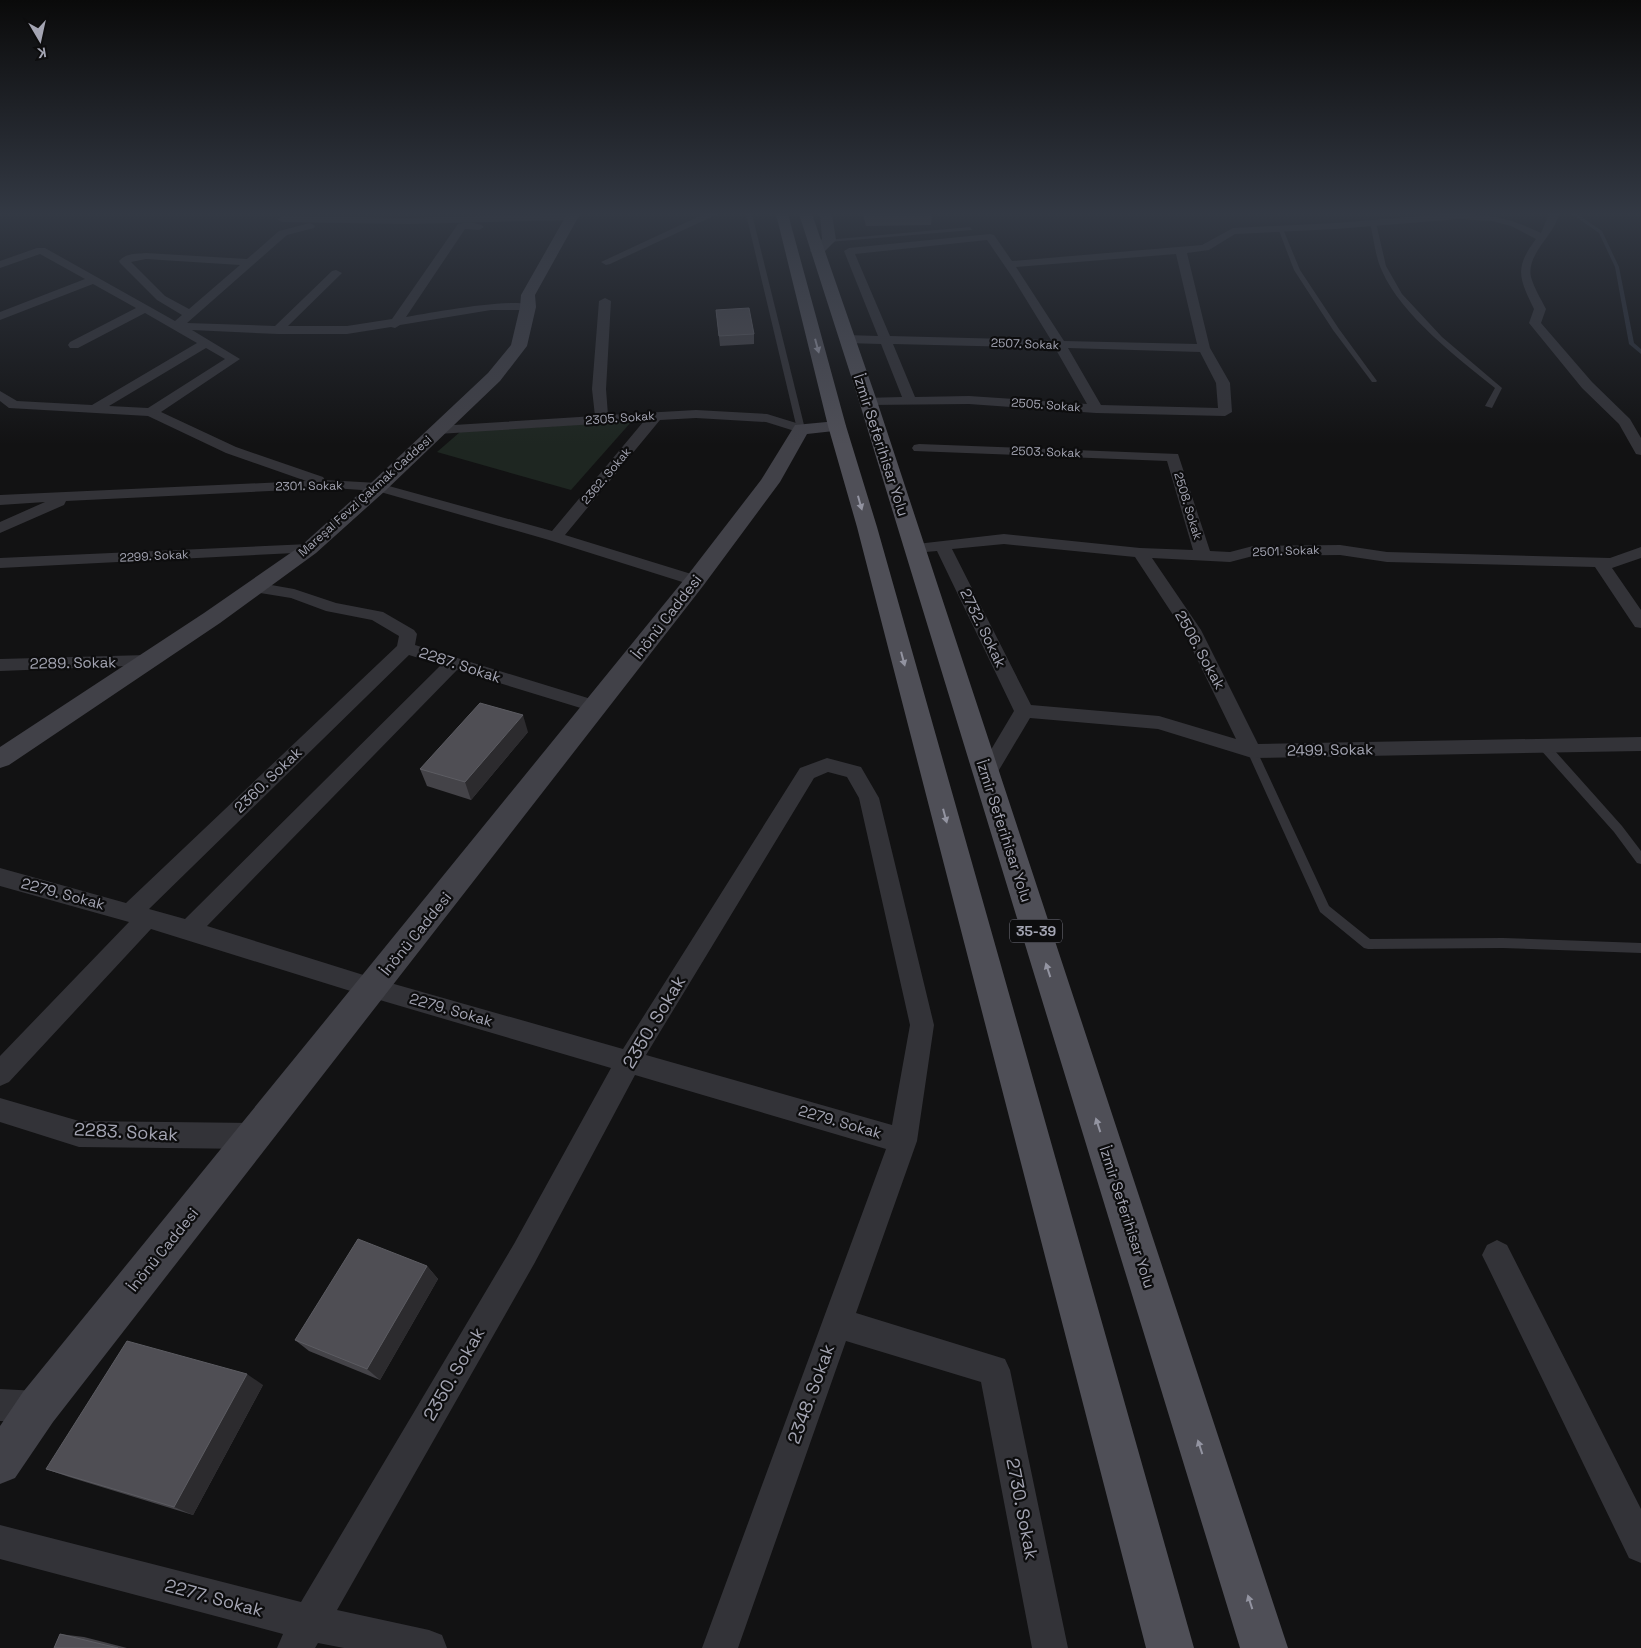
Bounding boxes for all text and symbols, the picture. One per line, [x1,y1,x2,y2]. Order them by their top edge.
north arrow [15,15,65,65]
text: K [36,43,48,62]
street label: 2507. Sokak [991,335,1060,353]
one-way arrow [813,339,821,354]
street label: İzmir Seferihisar Yolu [850,371,913,518]
street label: 2505. Sokak [1011,395,1082,415]
street label: 2305. Sokak [585,408,656,428]
street label: Mareşal Fevzi Çakmak Caddesi [295,432,435,560]
street label: 2503. Sokak [1011,443,1082,461]
street label: 2362. Sokak [578,444,635,508]
street label: 2508. Sokak [1170,470,1206,542]
street label: 2301. Sokak [275,477,343,495]
one-way arrow [856,495,864,510]
street label: 2501. Sokak [1252,542,1320,560]
street label: 2299. Sokak [119,546,190,566]
street label: İnönü Caddesi [628,571,706,663]
street label: 2732. Sokak [956,585,1011,670]
street label: 2506. Sokak [1171,607,1230,692]
street label: 2287. Sokak [417,642,503,687]
street label: 2289. Sokak [29,652,117,673]
one-way arrow [899,652,907,667]
street label: 2499. Sokak [1287,739,1373,760]
street label: 2360. Sokak [230,743,305,817]
street label: İzmir Seferihisar Yolu [973,757,1036,904]
one-way arrow [941,809,949,824]
street label: 2279. Sokak [19,873,107,914]
street label: İnönü Caddesi [376,888,455,979]
road number: 35-39 [1010,919,1062,942]
one-way arrow [1044,963,1052,978]
street label: 2350. Sokak [617,971,690,1072]
street label: 2279. Sokak [407,989,495,1030]
street label: 2279. Sokak [796,1101,884,1142]
street label: 2283. Sokak [73,1117,179,1146]
one-way arrow [1093,1118,1101,1133]
street label: İzmir Seferihisar Yolu [1096,1143,1159,1290]
street label: İnönü Caddesi [123,1204,202,1295]
street label: 2350. Sokak [418,1323,490,1425]
street label: 2348. Sokak [782,1341,839,1447]
one-way arrow [1196,1439,1204,1454]
street label: 2730. Sokak [1001,1456,1044,1562]
street label: 2277. Sokak [162,1573,266,1622]
one-way arrow [1245,1594,1253,1609]

